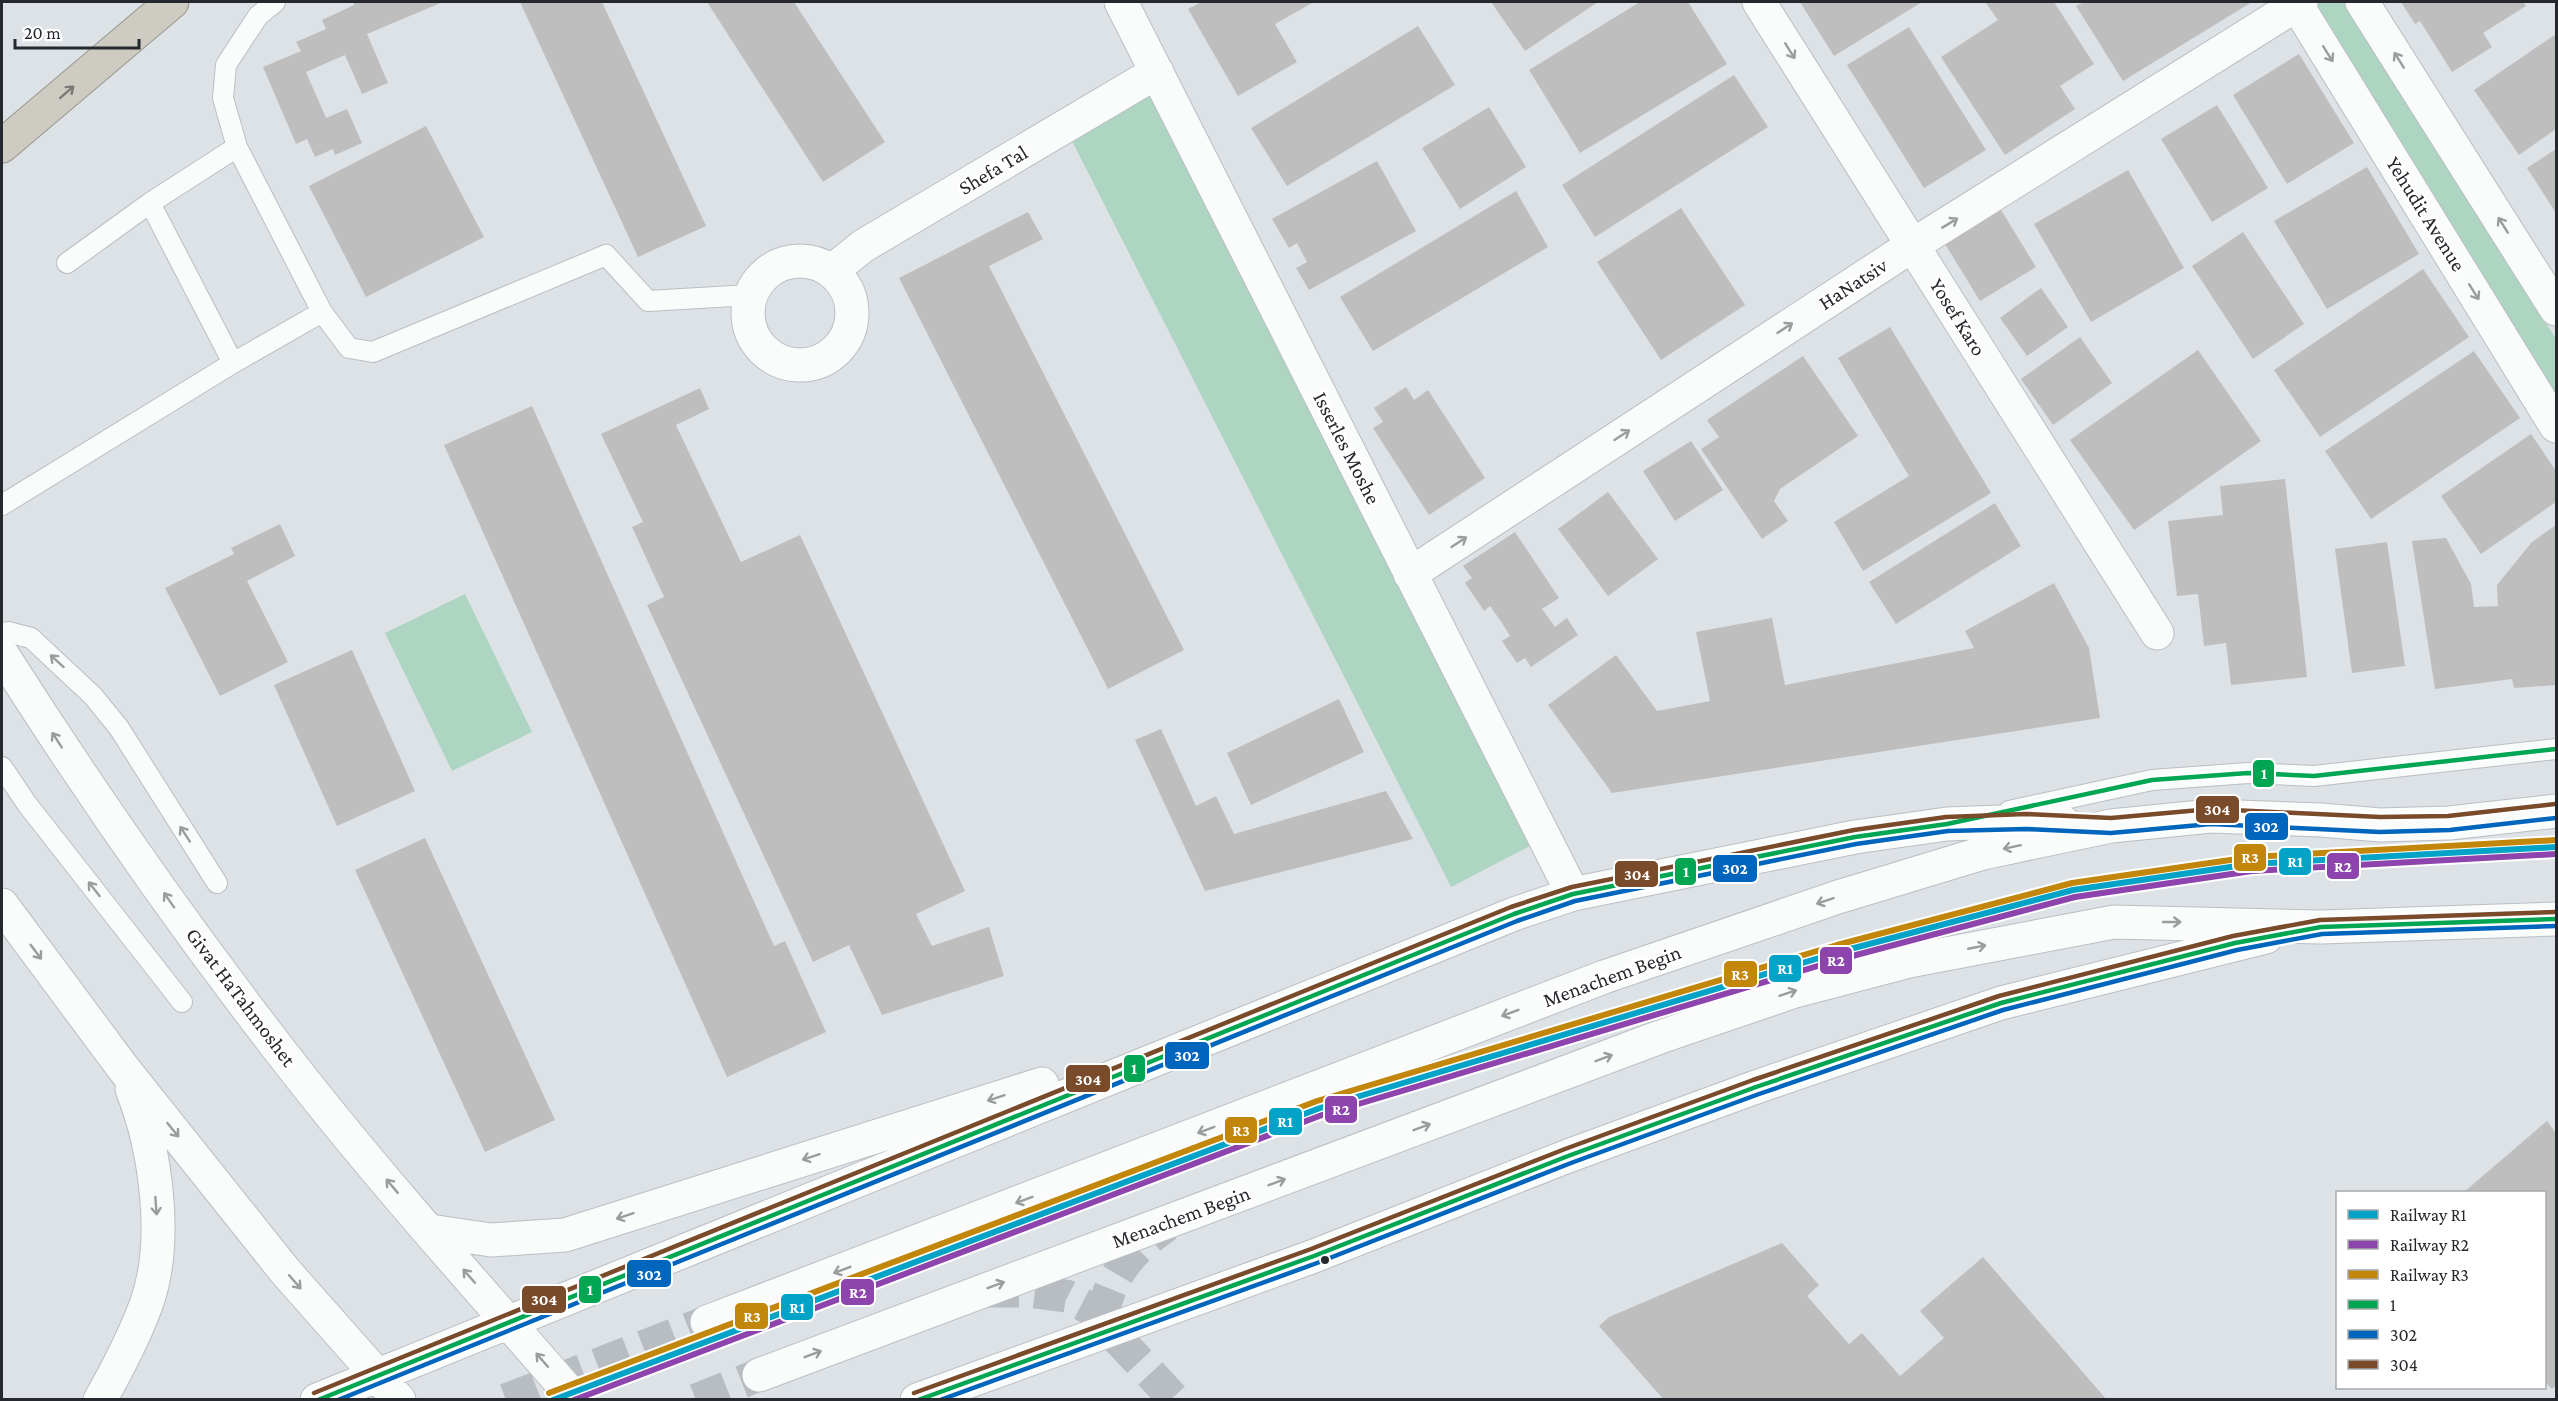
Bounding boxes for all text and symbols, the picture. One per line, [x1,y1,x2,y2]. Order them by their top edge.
scale bar [15,12,140,50]
text: 20 m [24,23,61,43]
one-way arrow [1784,42,1796,59]
one-way arrow [2322,45,2334,62]
one-way arrow [2392,52,2404,69]
one-way arrow [59,85,75,98]
street label: Shefa Tal [954,140,1032,200]
street label: Yehudit Avenue [2381,152,2471,276]
one-way arrow [2496,216,2509,233]
one-way arrow [1941,217,1958,230]
street label: HaNatsiv [1814,253,1892,315]
street label: Yosef Karo [1925,274,1991,360]
one-way arrow [2469,283,2481,300]
one-way arrow [1777,322,1794,335]
street label: Isserles Moshe [1308,388,1386,508]
one-way arrow [1613,429,1630,441]
one-way arrow [1450,535,1467,547]
one-way arrow [50,654,65,668]
one-way arrow [51,733,63,749]
line badge: 1 [2252,759,2275,788]
text: 1 [2261,765,2267,782]
line badge: 304 [2195,795,2240,824]
text: 304 [2204,801,2230,818]
line badge: 302 [2244,812,2289,841]
text: 302 [2253,818,2279,835]
one-way arrow [179,826,191,843]
one-way arrow [2003,841,2022,853]
line badge: R3 [2233,843,2267,872]
line badge: R1 [2278,847,2312,876]
text: R3 [2241,849,2259,866]
line badge: R2 [2326,852,2360,880]
text: R1 [2287,853,2303,870]
line badge: 302 [1712,854,1758,883]
line badge: 1 [1674,857,1697,886]
text: R2 [2334,858,2352,875]
line badge: 304 [1614,860,1659,888]
text: 302 [1722,860,1748,877]
text: 1 [1683,863,1689,880]
text: 304 [1624,866,1650,883]
one-way arrow [88,882,101,898]
one-way arrow [163,893,175,909]
one-way arrow [1816,896,1835,907]
one-way arrow [2162,916,2182,928]
street label: Givat HaTahmoshet [181,923,302,1072]
street label: Menachem Begin [1540,940,1684,1012]
one-way arrow [1967,941,1987,952]
one-way arrow [29,944,42,960]
line badge: R2 [1819,946,1853,975]
text: R2 [1827,952,1845,969]
line badge: R1 [1768,954,1802,983]
line badge: R3 [1723,960,1758,988]
text: R1 [1777,960,1793,977]
text: R3 [1731,966,1749,983]
one-way arrow [1778,987,1797,998]
one-way arrow [1502,1008,1520,1019]
line badge: 302 [1164,1041,1210,1070]
text: 302 [1174,1047,1200,1064]
one-way arrow [1594,1052,1613,1063]
line badge: 1 [1123,1054,1146,1083]
text: 1 [1131,1060,1137,1077]
line badge: 304 [1065,1064,1111,1093]
text: 304 [1075,1071,1101,1088]
one-way arrow [987,1093,1006,1104]
line badge: R2 [1324,1095,1358,1124]
text: R2 [1332,1101,1350,1118]
line badge: R1 [1268,1107,1303,1136]
text: R1 [1277,1113,1293,1130]
line badge: R3 [1224,1116,1258,1144]
one-way arrow [1412,1121,1430,1132]
one-way arrow [166,1122,179,1138]
text: R3 [1232,1122,1250,1139]
one-way arrow [1197,1125,1216,1136]
one-way arrow [802,1152,821,1163]
one-way arrow [1267,1175,1286,1186]
one-way arrow [386,1178,399,1194]
street label: Menachem Begin [1109,1181,1253,1253]
legend [2336,1191,2546,1389]
one-way arrow [151,1195,162,1215]
one-way arrow [1015,1195,1034,1206]
text: Railway R1 [2390,1205,2467,1225]
one-way arrow [616,1212,635,1223]
text: Railway R2 [2390,1235,2469,1255]
unlabelled marker [1319,1254,1331,1266]
line badge: 302 [626,1259,672,1288]
one-way arrow [833,1265,852,1276]
text: Railway R3 [2390,1265,2469,1285]
text: 302 [636,1266,662,1283]
one-way arrow [462,1269,476,1284]
one-way arrow [288,1274,301,1290]
line badge: 1 [578,1275,602,1304]
line badge: R2 [840,1278,875,1306]
one-way arrow [986,1279,1004,1290]
text: 1 [587,1281,593,1298]
text: R2 [849,1284,867,1301]
line badge: 304 [521,1285,567,1314]
text: 304 [531,1291,557,1308]
line badge: R1 [780,1293,814,1321]
text: 1 [2390,1295,2396,1315]
text: R1 [789,1299,805,1316]
line badge: R3 [734,1302,769,1330]
text: R3 [743,1308,761,1325]
text: 302 [2390,1325,2417,1345]
one-way arrow [804,1348,822,1359]
one-way arrow [535,1352,548,1368]
text: 304 [2390,1355,2418,1375]

